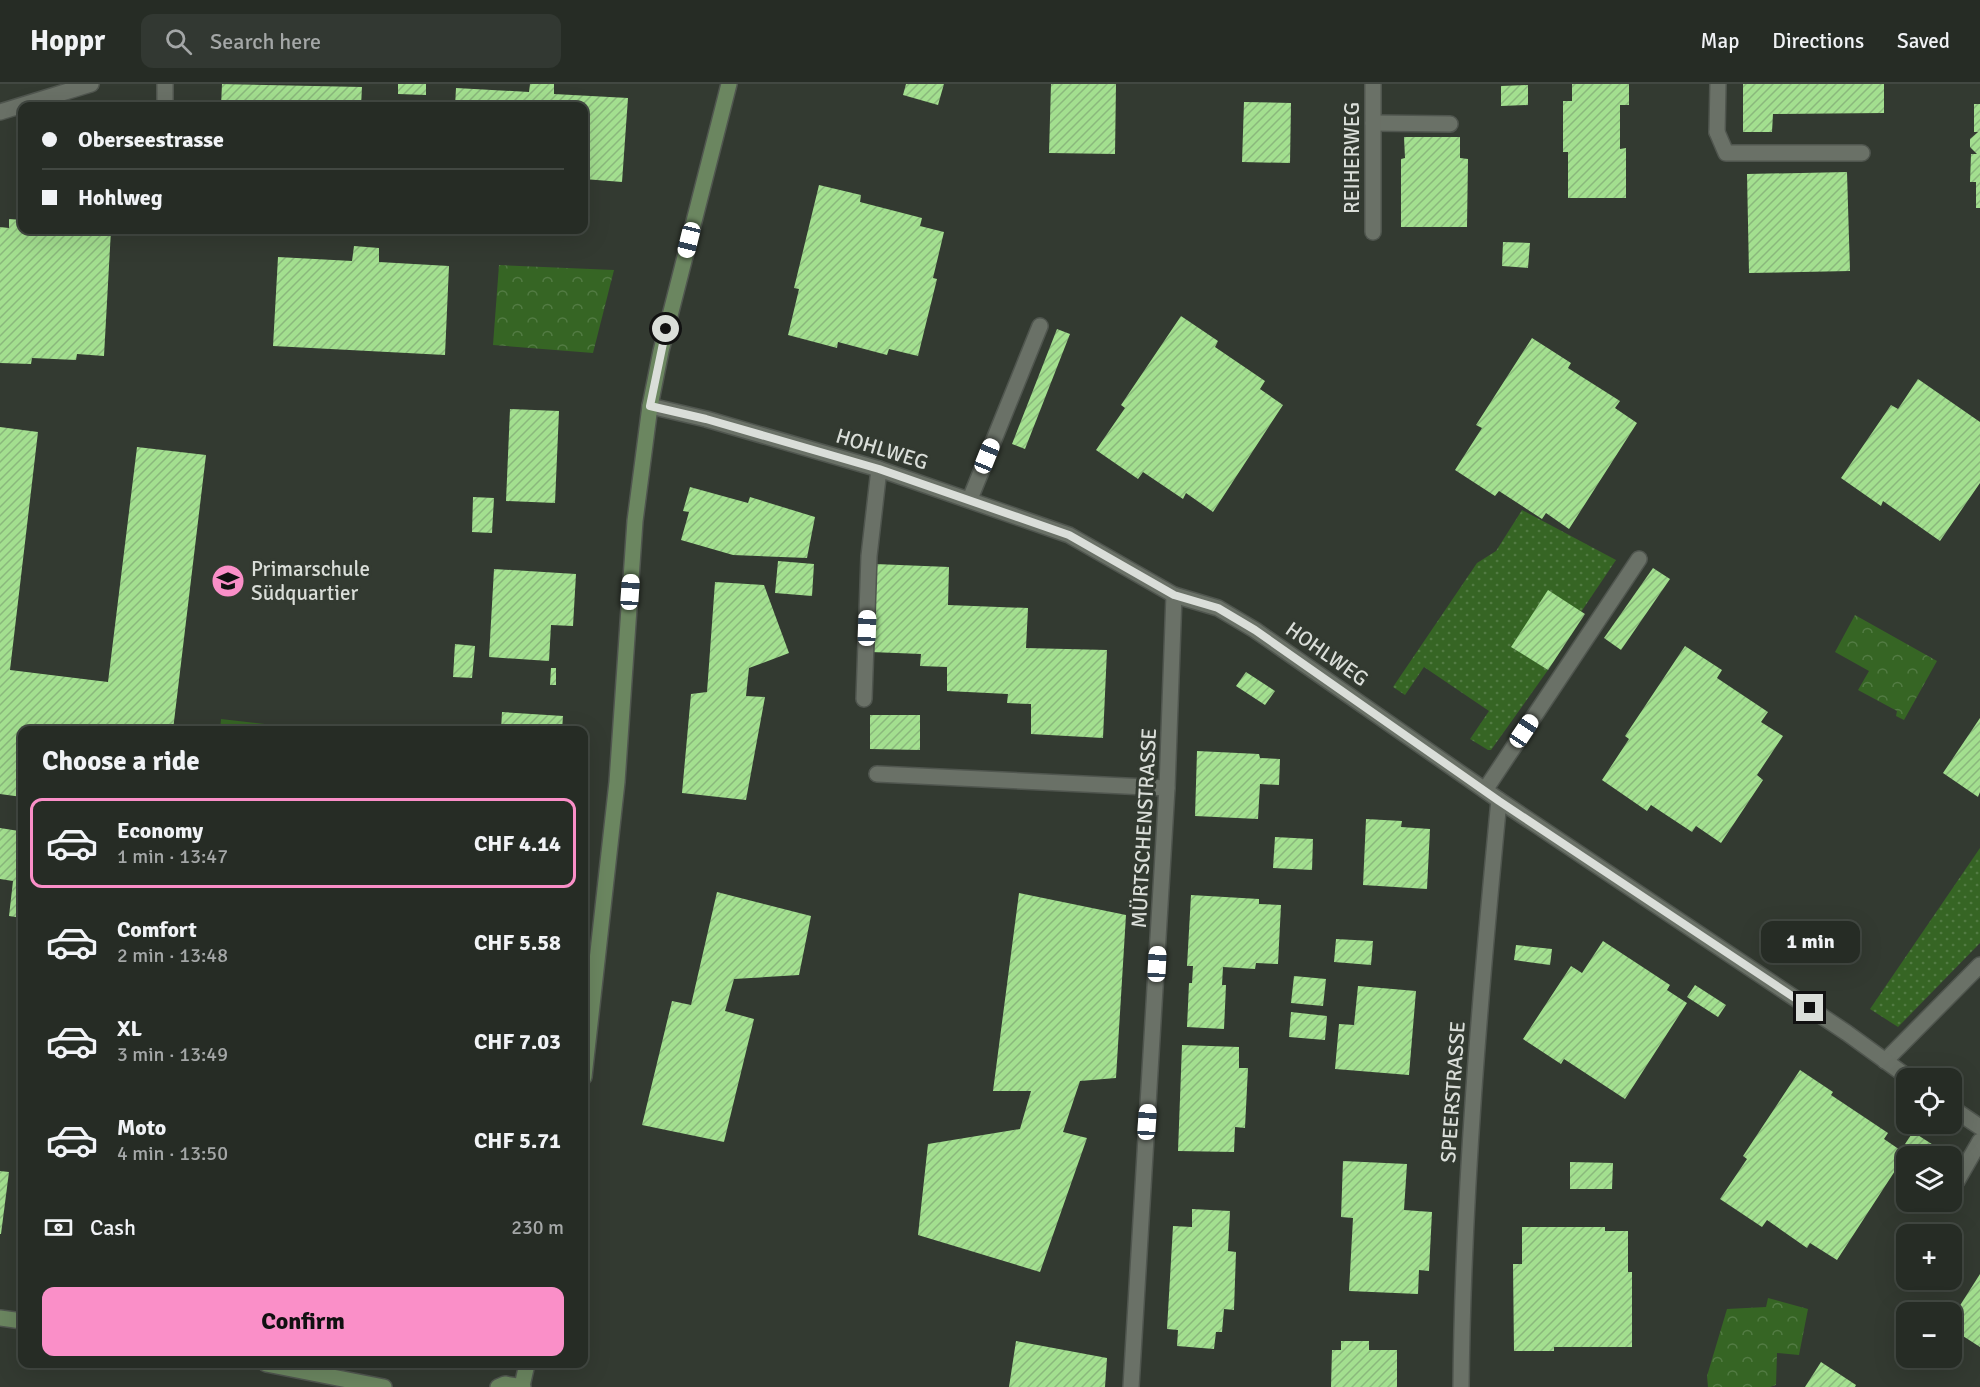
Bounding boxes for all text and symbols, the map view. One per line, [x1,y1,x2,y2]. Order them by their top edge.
search box [141,14,561,68]
text: Hoppr [30,24,105,58]
icon: search [162,25,195,58]
text: Search here [210,28,321,55]
text: Map [1701,28,1739,54]
text: Directions [1772,28,1864,54]
text: Saved [1897,28,1950,54]
street label: REIHERWEG [1339,102,1365,214]
text: Oberseestrasse [78,126,224,153]
text: Hohlweg [78,184,162,211]
car [676,220,702,260]
route start [652,315,679,342]
street label: HOHLWEG [833,423,931,475]
car [972,436,1002,476]
place label: Primarschule Südquartier [251,556,370,606]
school or university icon: Primarschule Südquartier [210,563,246,599]
car [620,573,640,611]
car [857,610,877,646]
street label: HOHLWEG [1281,616,1373,692]
car [1506,711,1542,751]
street label: MÜRTSCHENSTRASSE [1126,727,1162,929]
text: Choose a ride [42,745,200,778]
icon: car [45,816,99,870]
text: Economy [117,817,203,844]
text: CHF 4.14 [474,830,561,857]
text: 1 min · 13:47 [117,844,228,869]
icon: car [45,915,99,969]
text: Comfort [117,916,197,943]
callout: 1 min [1760,921,1860,963]
text: CHF 5.58 [474,929,561,956]
text: 1 min [1786,929,1835,954]
text: 2 min · 13:48 [117,943,228,968]
car [1147,946,1167,982]
route end [1796,994,1823,1021]
icon: car [45,1014,99,1068]
text: XL [117,1015,142,1042]
street label: SPEERSTRASSE [1435,1020,1471,1164]
text: CHF 7.03 [474,1028,561,1055]
text: 3 min · 13:49 [117,1042,228,1067]
map controls [1896,1068,1962,1368]
button: locate [1896,1068,1962,1134]
car [1137,1103,1157,1141]
icon: car [45,1113,99,1167]
text: Moto [117,1114,166,1141]
text: CHF 5.71 [474,1127,561,1154]
text: 4 min · 13:50 [117,1141,228,1166]
button: layers [1896,1146,1962,1212]
icon: cash [42,1211,75,1244]
text: Cash [90,1214,136,1241]
text: 230 m [511,1215,564,1240]
button: + [1896,1224,1962,1290]
button: Confirm [42,1287,564,1356]
button: − [1896,1302,1962,1368]

